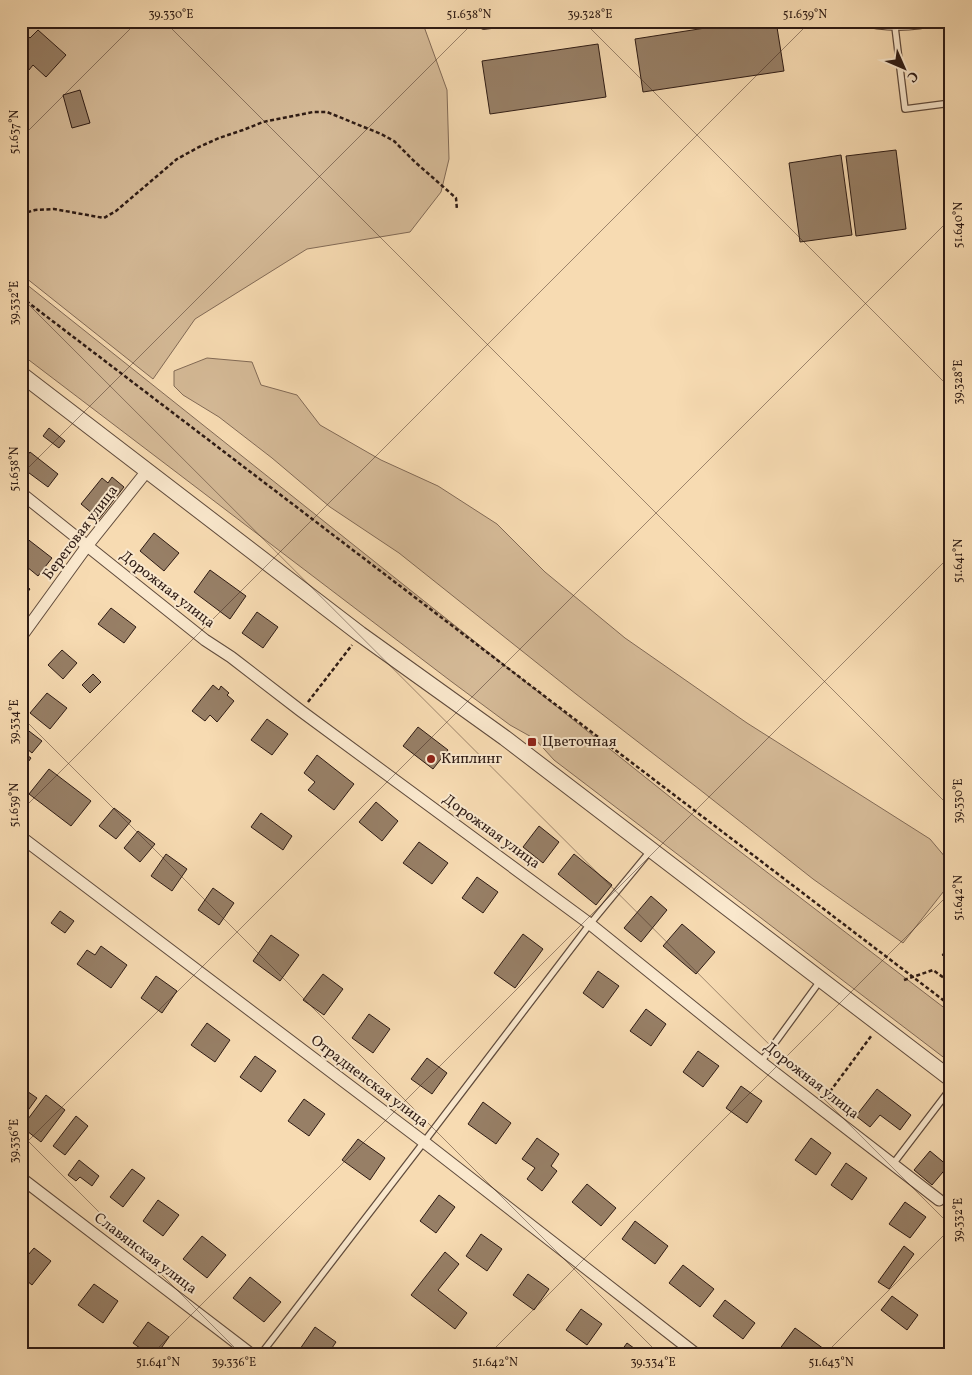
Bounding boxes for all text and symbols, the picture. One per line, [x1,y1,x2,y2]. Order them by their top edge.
text: 39.330°E [148,7,194,23]
text: 51.638°N [447,7,492,23]
text: 39.328°E [568,7,612,23]
text: 51.639°N [783,7,827,23]
north arrow [880,42,930,92]
text: С [902,66,922,86]
text: 51.637°N [7,110,23,154]
text: 51.640°N [951,202,967,248]
text: 39.332°E [7,281,23,325]
text: 39.328°E [951,360,967,404]
text: 51.638°N [7,446,23,491]
street label: Береговая улица [38,481,124,585]
text: 51.641°N [951,539,967,583]
street label: Дорожная улица [115,546,219,634]
text: 39.334°E [7,699,23,745]
place label: Цветочная [542,732,617,753]
marker: Цветочная [526,736,538,748]
place label: Киплинг [441,749,502,770]
marker: Киплинг [425,753,437,765]
text: 39.330°E [951,778,967,824]
text: 51.639°N [7,783,23,827]
street label: Дорожная улица [438,789,544,875]
text: 51.642°N [951,875,967,921]
street label: Отрадненская улица [306,1031,432,1133]
street label: Дорожная улица [759,1037,863,1125]
text: 39.336°E [7,1119,23,1163]
text: 39.332°E [951,1198,967,1242]
street label: Славянская улица [89,1208,201,1300]
text: 51.641°N [136,1355,180,1371]
text: 39.336°E [212,1355,256,1371]
text: 51.642°N [472,1355,518,1371]
text: 39.334°E [630,1355,676,1371]
text: 51.643°N [808,1355,854,1371]

